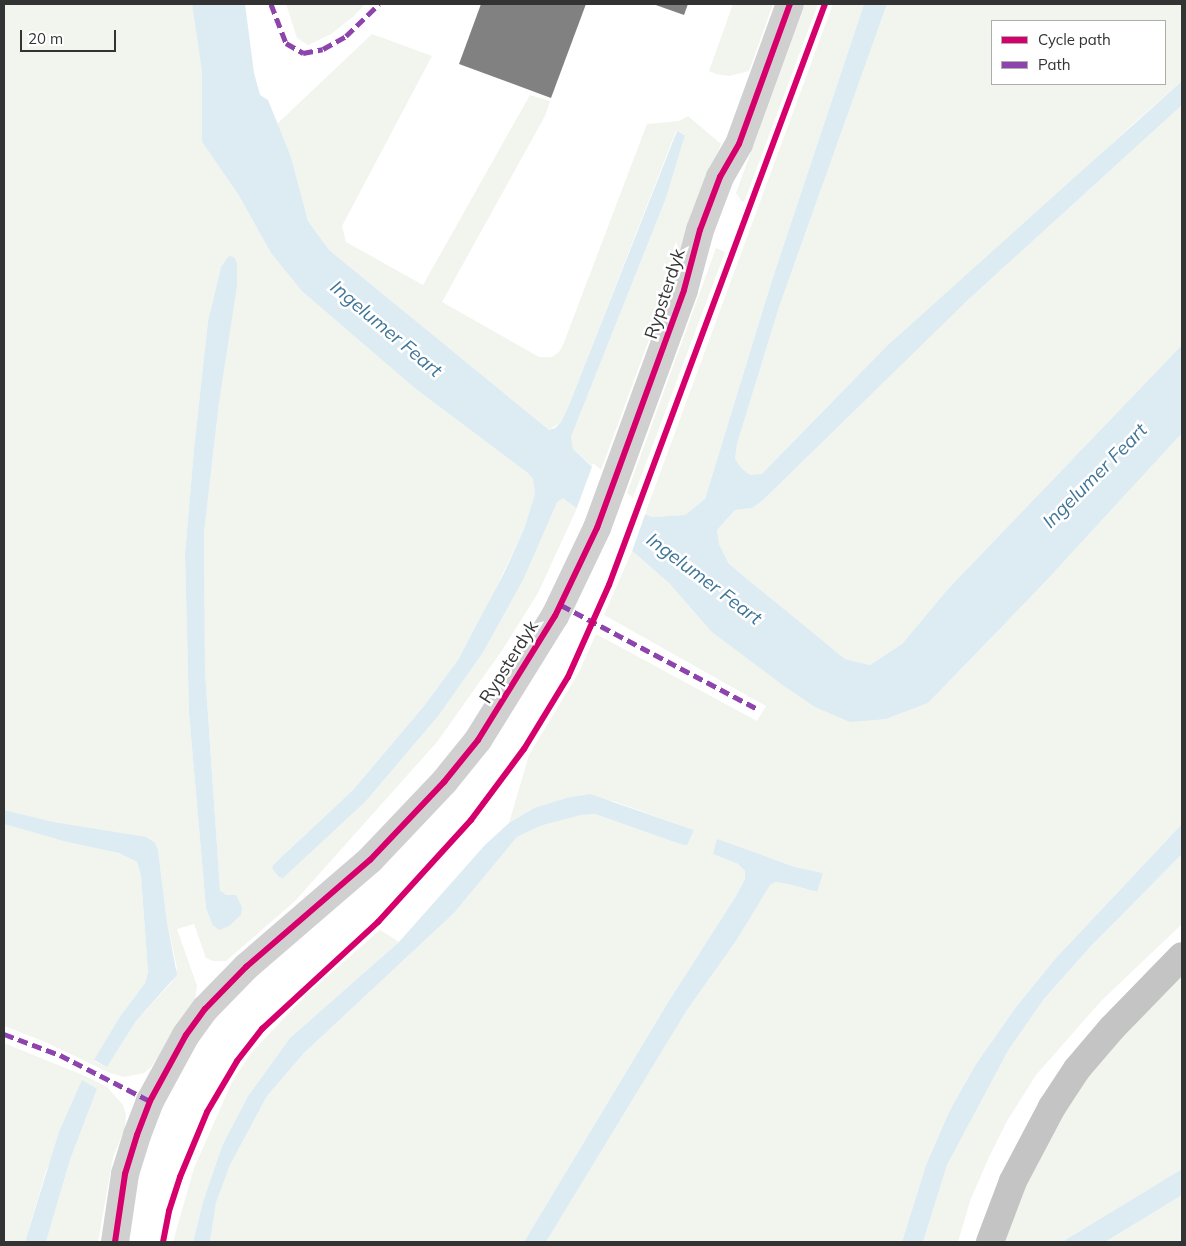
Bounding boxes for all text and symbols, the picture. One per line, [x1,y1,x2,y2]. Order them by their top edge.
scale bar [22,20,119,52]
legend [991,20,1166,85]
text: 20 m [28,29,63,48]
text: Cycle path [1038,30,1111,49]
text: Path [1038,55,1070,74]
street label: Rypsterdyk [640,246,690,342]
water label: Ingelumer Feart [326,276,446,382]
water label: Ingelumer Feart [1038,419,1152,533]
water label: Ingelumer Feart [642,528,766,630]
street label: Rypsterdyk [475,617,543,707]

